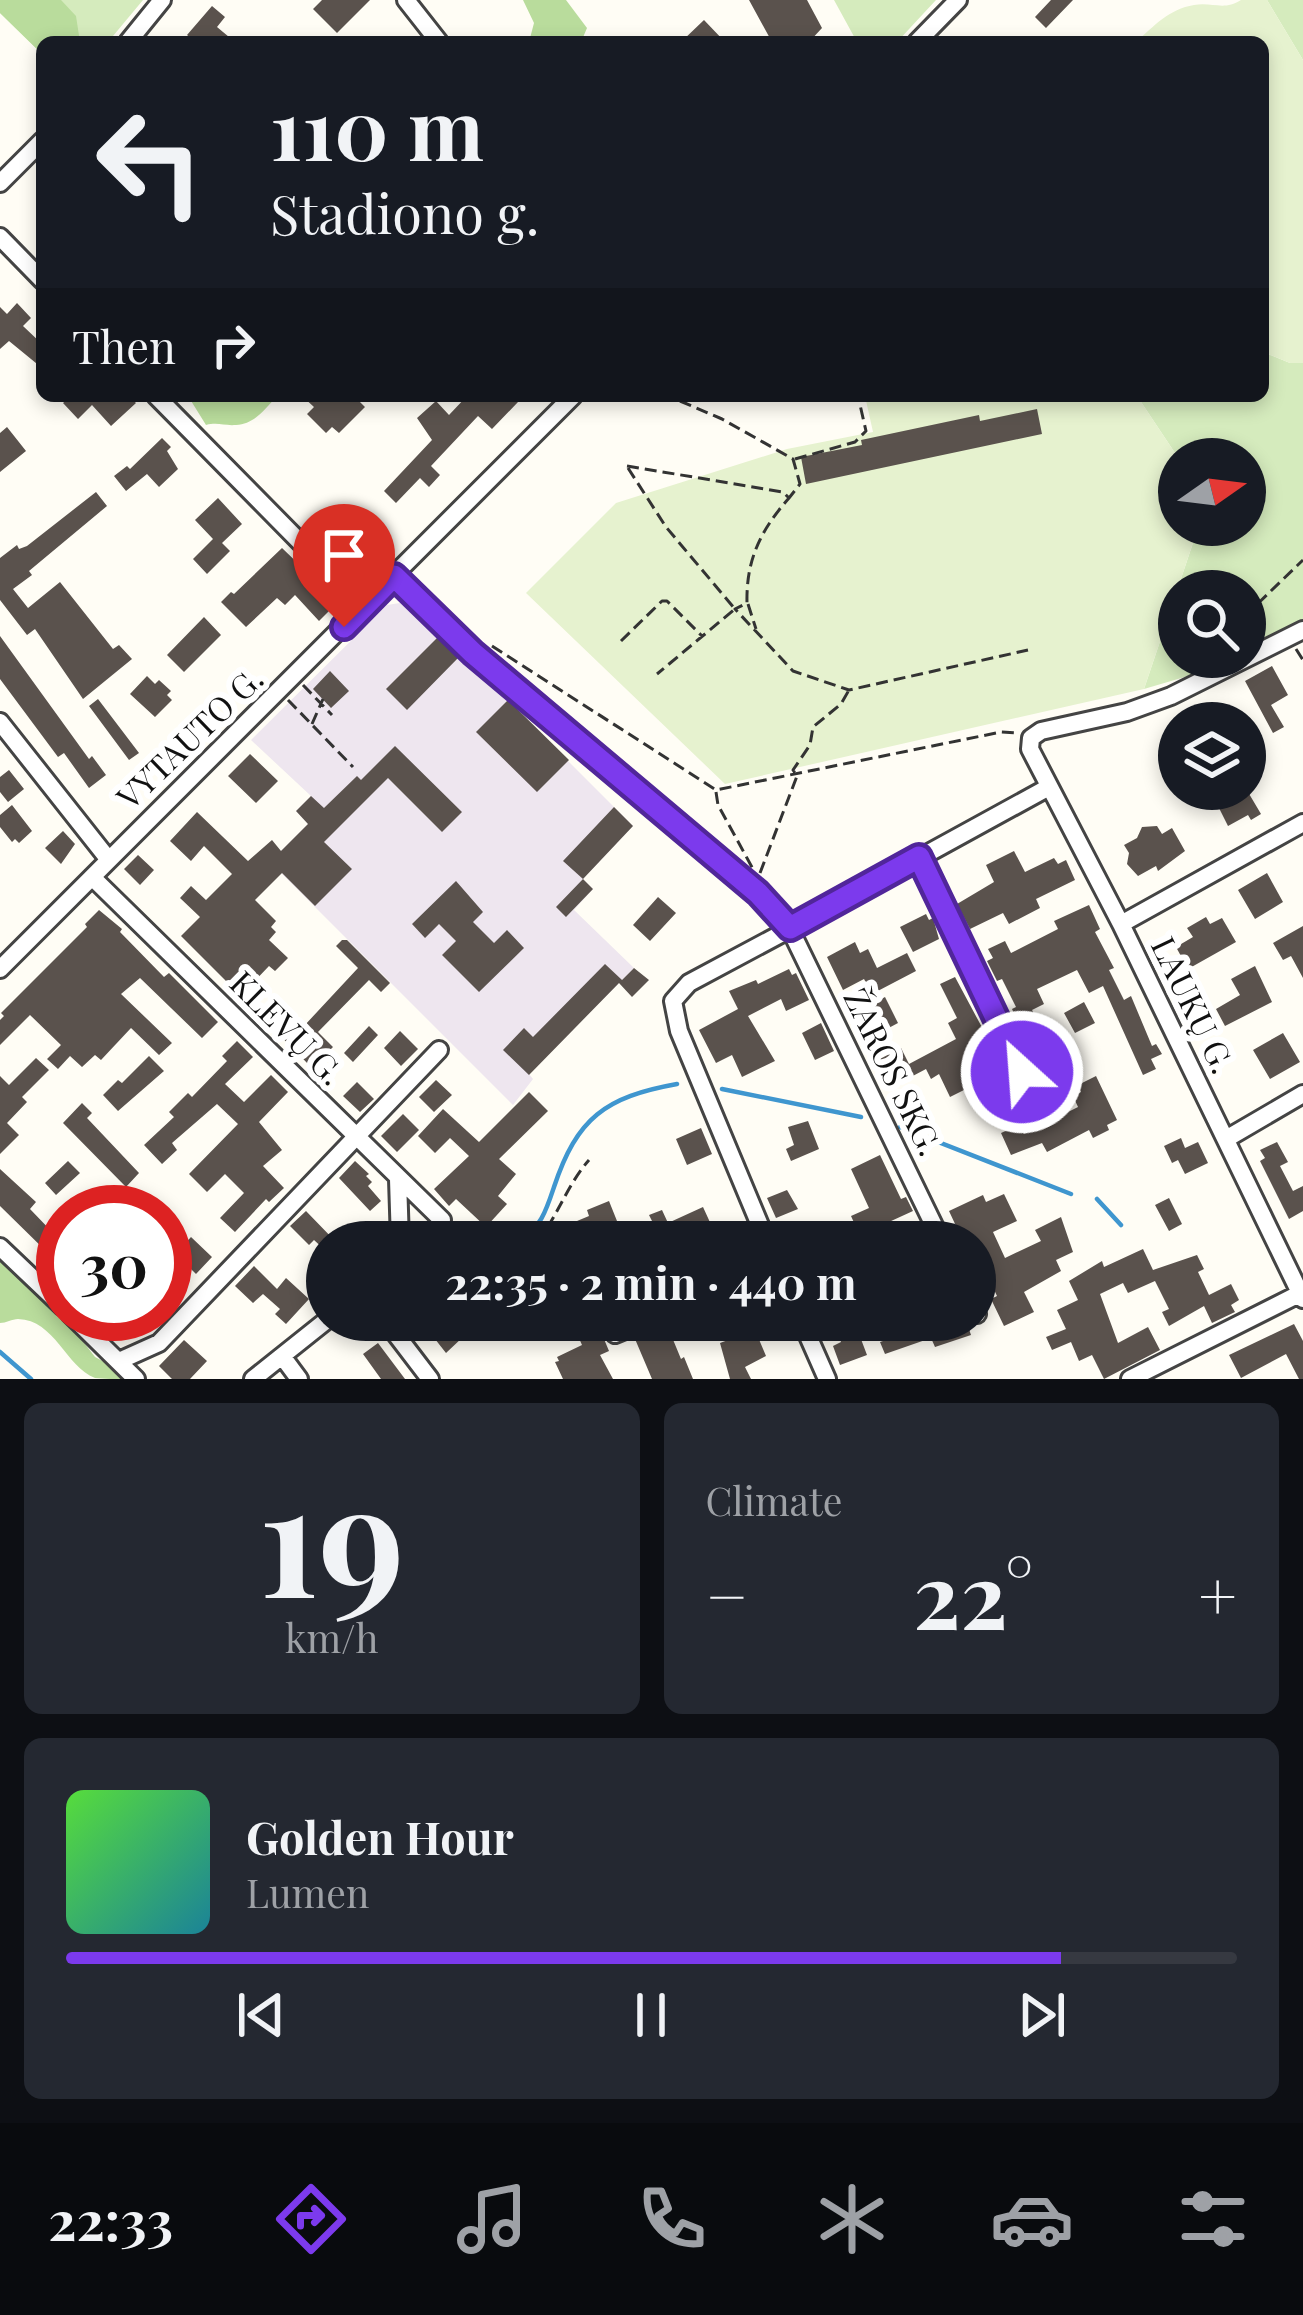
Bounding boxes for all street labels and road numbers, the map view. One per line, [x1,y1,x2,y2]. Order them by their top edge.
street label: VYTAUTO G. [105,656,271,818]
street label: LAUKŲ G. [1143,929,1247,1080]
street label: KLEVŲ G. [222,960,355,1093]
street label: ŽAROS SKG. [835,980,954,1162]

